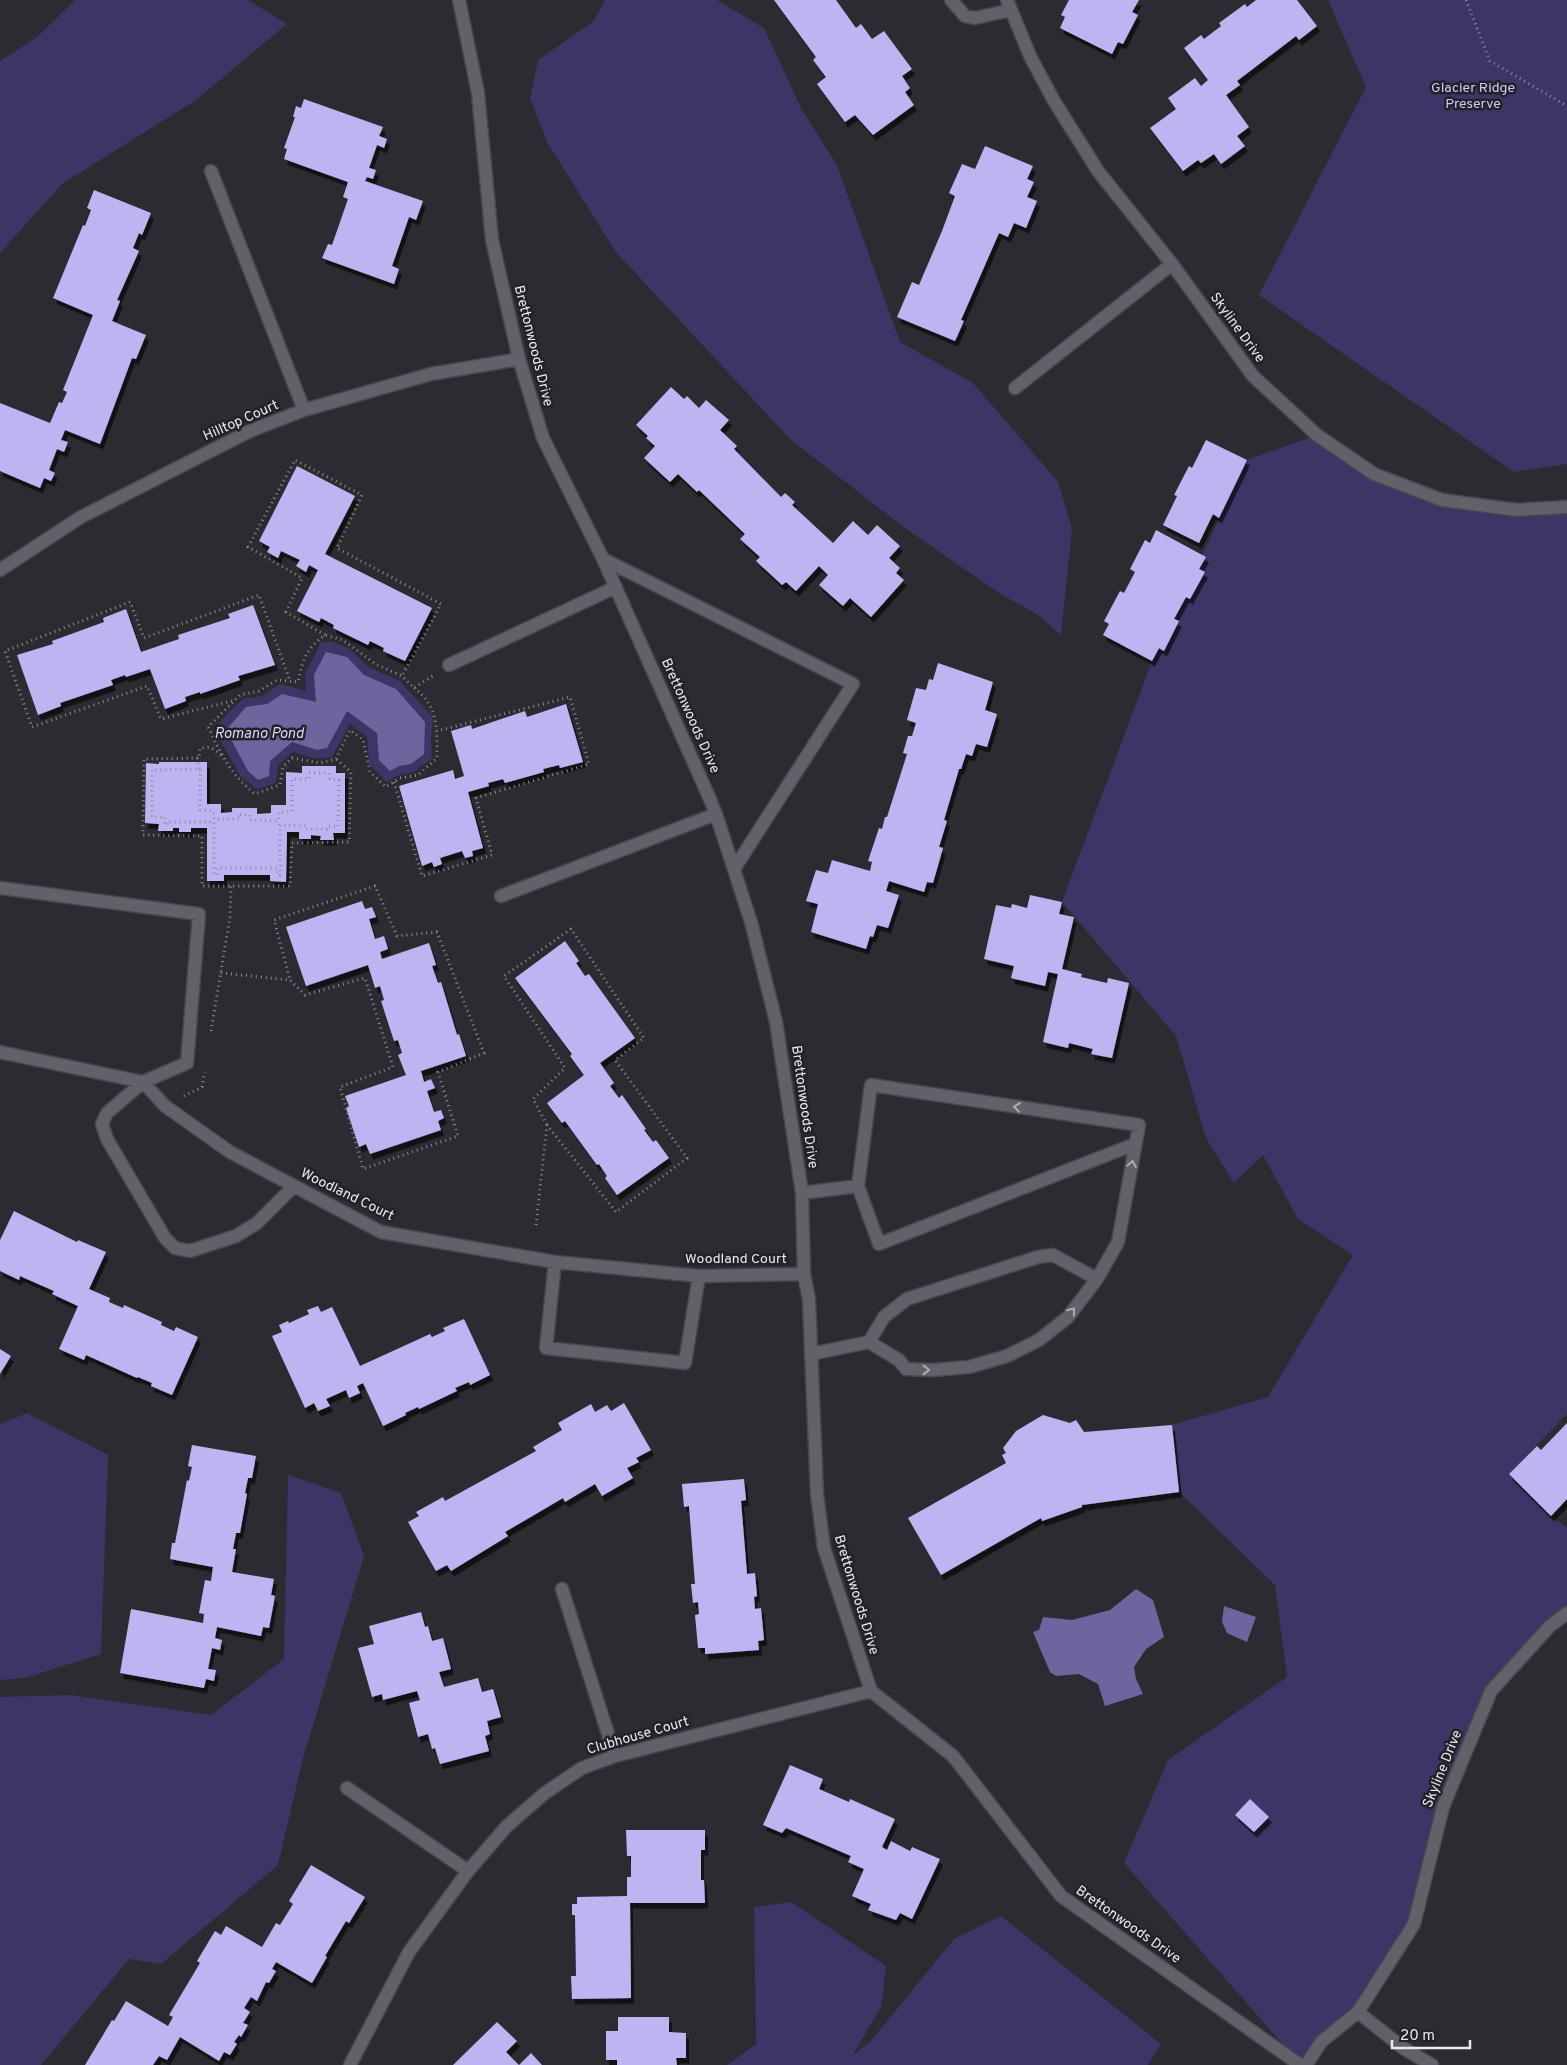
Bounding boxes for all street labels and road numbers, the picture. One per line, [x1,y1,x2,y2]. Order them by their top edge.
street label: Brettonwoods Drive [510,284,556,408]
street label: Skyline Drive [1206,290,1268,366]
street label: Hilltop Court [201,397,281,445]
street label: Brettonwoods Drive [657,656,723,776]
street label: Brettonwoods Drive [787,1044,821,1170]
street label: Woodland Court [298,1165,396,1225]
street label: Woodland Court [685,1251,787,1268]
street label: Brettonwoods Drive [830,1533,882,1657]
street label: Clubhouse Court [585,1713,691,1759]
street label: Skyline Drive [1420,1728,1466,1810]
street label: Brettonwoods Drive [1072,1882,1184,1968]

